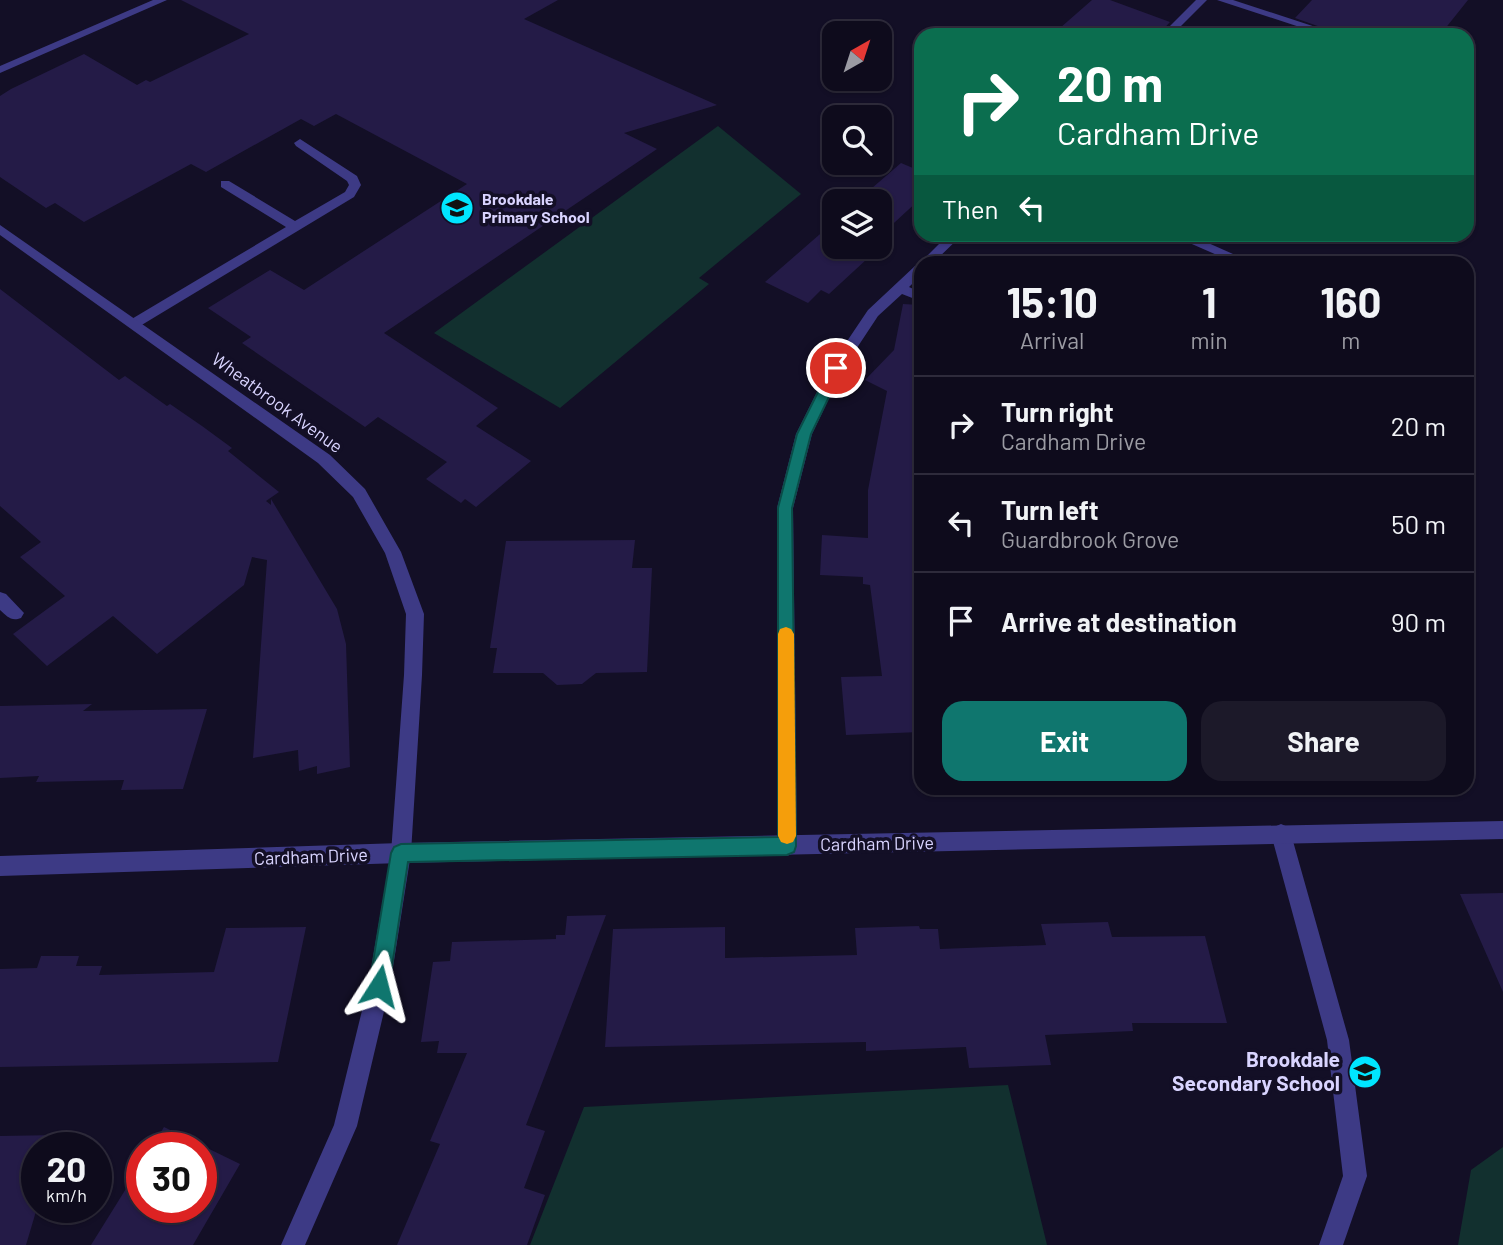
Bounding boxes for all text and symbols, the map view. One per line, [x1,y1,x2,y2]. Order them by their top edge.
north arrow [822,21,892,91]
map controls [822,21,892,259]
text: 20 m [1057,53,1163,112]
icon: right [942,56,1033,147]
button: search [822,105,892,175]
text: Cardham Drive [1057,113,1259,151]
school or university icon: Brookdale Primary School [438,189,476,227]
place label: Brookdale Primary School [482,189,590,226]
button: layers [822,189,892,259]
icon: left [1013,189,1051,227]
text: Then [942,193,999,224]
text: 15:10 [1006,276,1098,326]
text: 1 [1202,276,1217,326]
text: 160 [1320,276,1382,326]
text: Arrival [1020,326,1084,354]
text: min [1190,326,1228,354]
text: m [1341,326,1360,354]
pin [806,338,866,398]
street label: Wheatbrook Avenue [208,347,347,457]
icon: arrive [817,349,855,387]
text: Turn right [1001,396,1114,427]
icon: right [942,406,980,444]
text: 20 m [1391,410,1446,441]
text: Cardham Drive [1001,427,1146,455]
text: Turn left [1001,494,1099,525]
icon: left [942,504,980,542]
text: 50 m [1391,508,1446,539]
text: Guardbrook Grove [1001,525,1179,553]
icon: arrive [942,602,980,640]
text: Arrive at destination [1001,606,1237,637]
text: 90 m [1391,606,1446,637]
button: Exit [942,701,1187,781]
button: Share [1201,701,1446,781]
street label: Cardham Drive [820,831,934,855]
street label: Cardham Drive [254,843,368,869]
position arrow [342,949,416,1023]
place label: Brookdale Secondary School [1172,1046,1340,1095]
school or university icon: Brookdale Secondary School [1346,1053,1384,1091]
speed limit sign: 30 [126,1132,217,1223]
text: 20 [47,1147,86,1189]
text: km/h [46,1184,87,1206]

